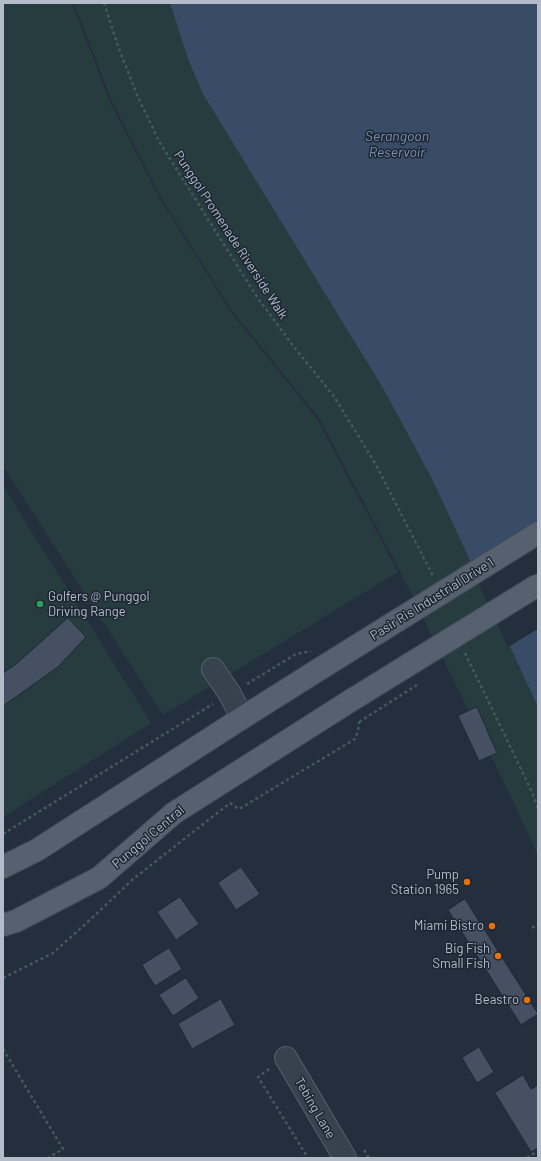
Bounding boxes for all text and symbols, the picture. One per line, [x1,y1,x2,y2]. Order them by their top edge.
water label: Serangoon Reservoir [365,128,429,160]
street label: Punggol Promenade Riverside Walk [171,148,291,322]
street label: Pasir Ris Industrial Drive 1 [367,554,497,644]
place label: Golfers @ Punggol Driving Range [48,589,150,620]
marker: Golfers @ Punggol Driving Range [35,599,45,609]
street label: Punggol Central [109,802,187,872]
place label: Pump Station 1965 [391,867,459,898]
marker: Pump Station 1965 [462,877,472,887]
place label: Miami Bistro [414,918,484,934]
marker: Miami Bistro [487,921,497,931]
place label: Big Fish Small Fish [432,941,490,972]
marker: Big Fish Small Fish [493,951,503,961]
place label: Beastro [475,992,519,1008]
marker: Beastro [522,995,532,1005]
street label: Tebing Lane [291,1075,339,1141]

